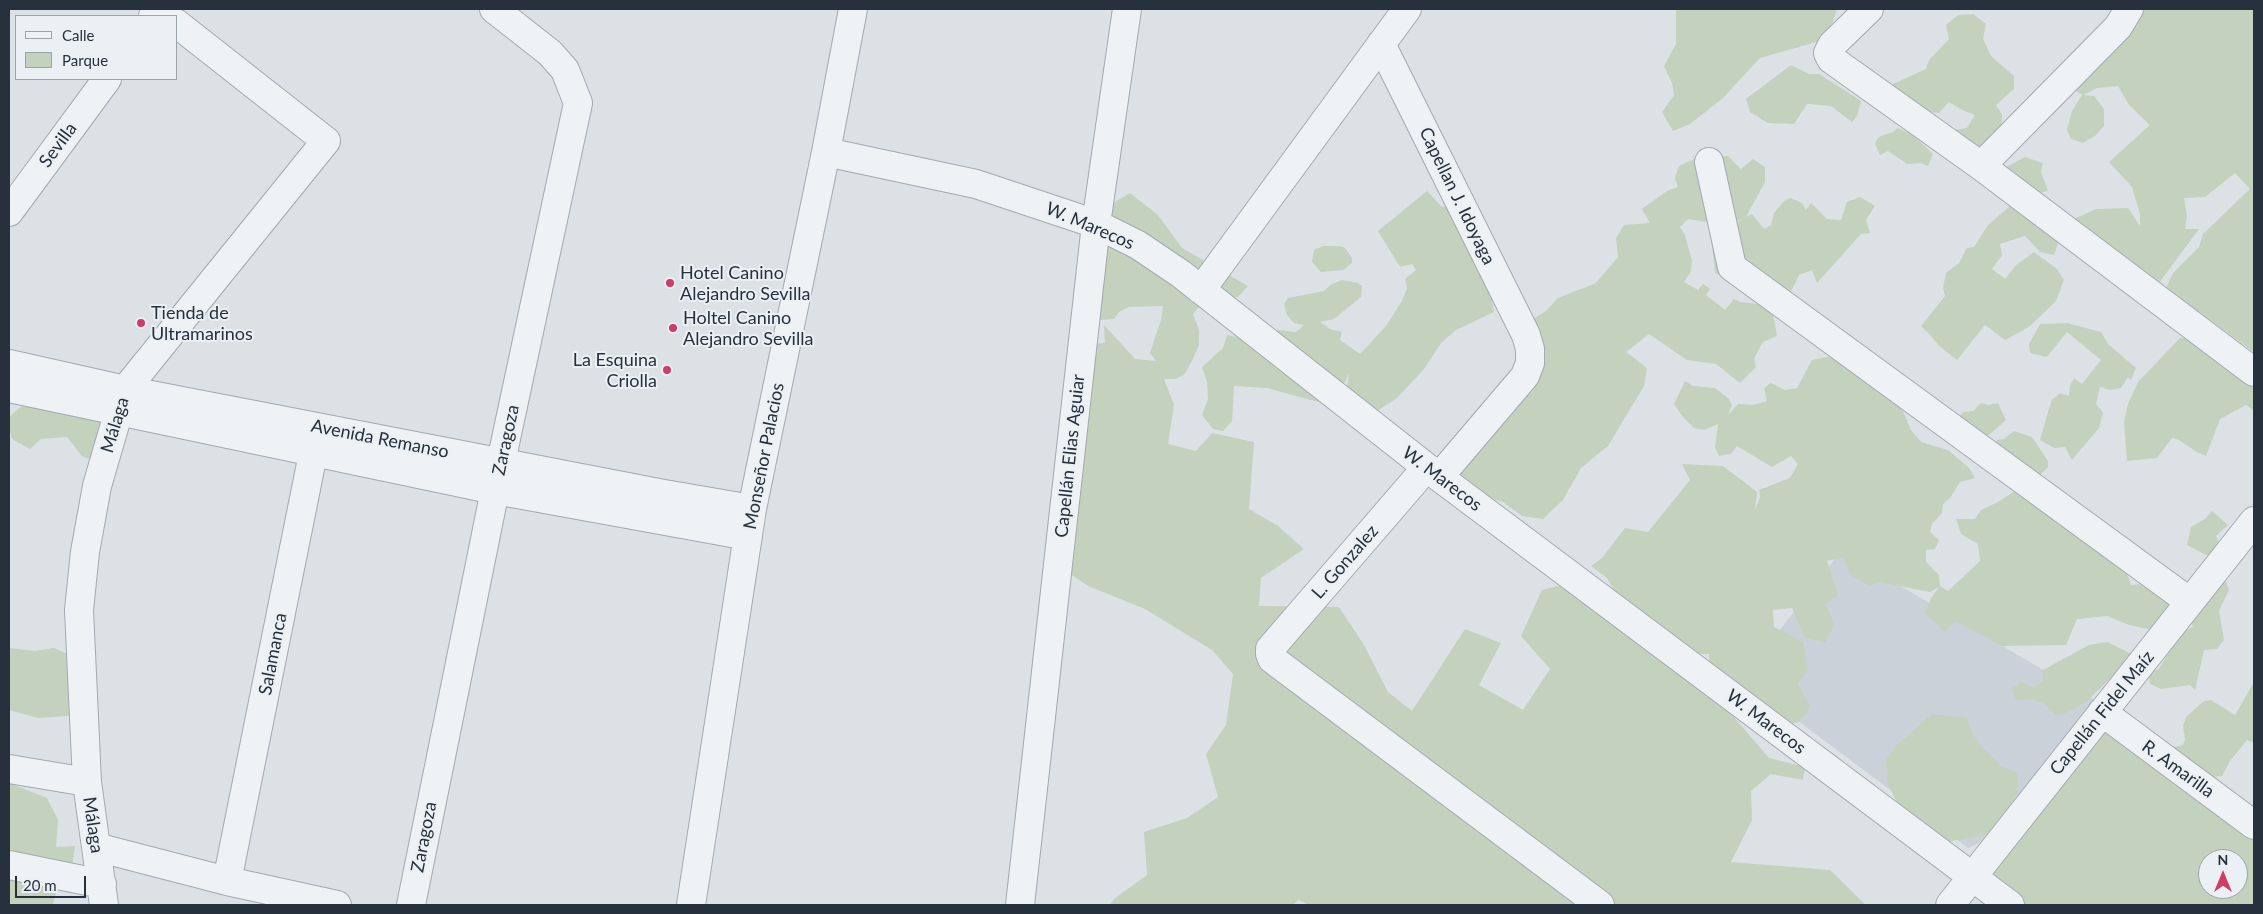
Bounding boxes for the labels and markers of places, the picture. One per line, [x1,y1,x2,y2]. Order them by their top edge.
place label: Hotel Canino Alejandro Sevilla [680,262,810,304]
marker: Hotel Canino Alejandro Sevilla [664,277,676,289]
place label: Tienda de Ultramarinos [151,302,253,344]
place label: Holtel Canino Alejandro Sevilla [683,307,813,350]
marker: Tienda de Ultramarinos [135,317,147,329]
marker: Holtel Canino Alejandro Sevilla [667,322,679,334]
place label: La Esquina Criolla [573,349,657,392]
marker: La Esquina Criolla [661,364,673,376]

